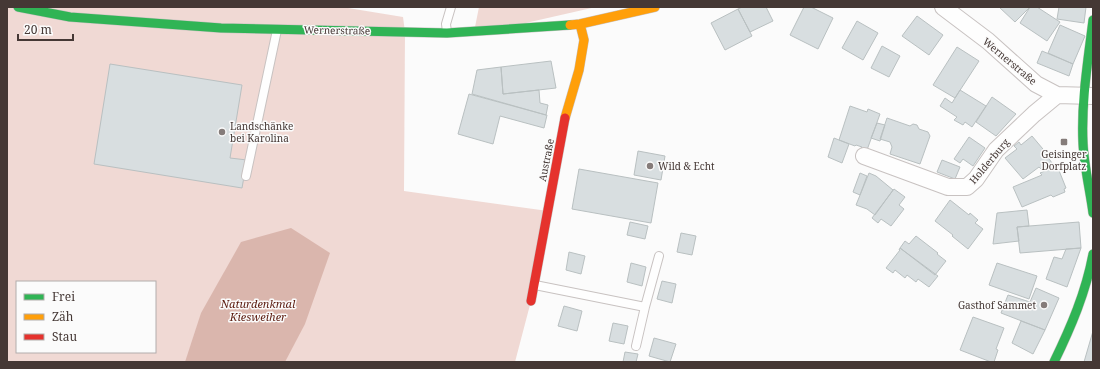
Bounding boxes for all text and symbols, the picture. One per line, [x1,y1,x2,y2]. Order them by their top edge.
scale bar [18,16,73,42]
text: 20 m [24,21,52,38]
street label: Wernerstraße [304,22,370,38]
street label: Wernerstraße [980,34,1040,88]
place label: Landschänke bei Karolina [230,119,293,145]
marker: Landschänke bei Karolina [217,127,227,137]
street label: Holderburg [966,135,1013,187]
street label: Austraße [535,137,557,183]
marker: Geisinger Dorfplatz [1059,137,1069,147]
place label: Geisinger Dorfplatz [1041,147,1087,173]
place label: Wild & Echt [658,159,715,173]
marker: Wild & Echt [645,161,655,171]
legend [16,281,156,353]
text: Frei [52,288,75,305]
water label: Naturdenkmal Kiesweiher [220,296,296,324]
place label: Gasthof Sammet [958,298,1036,312]
marker: Gasthof Sammet [1039,300,1049,310]
text: Zäh [52,308,74,325]
text: Stau [52,328,78,345]

